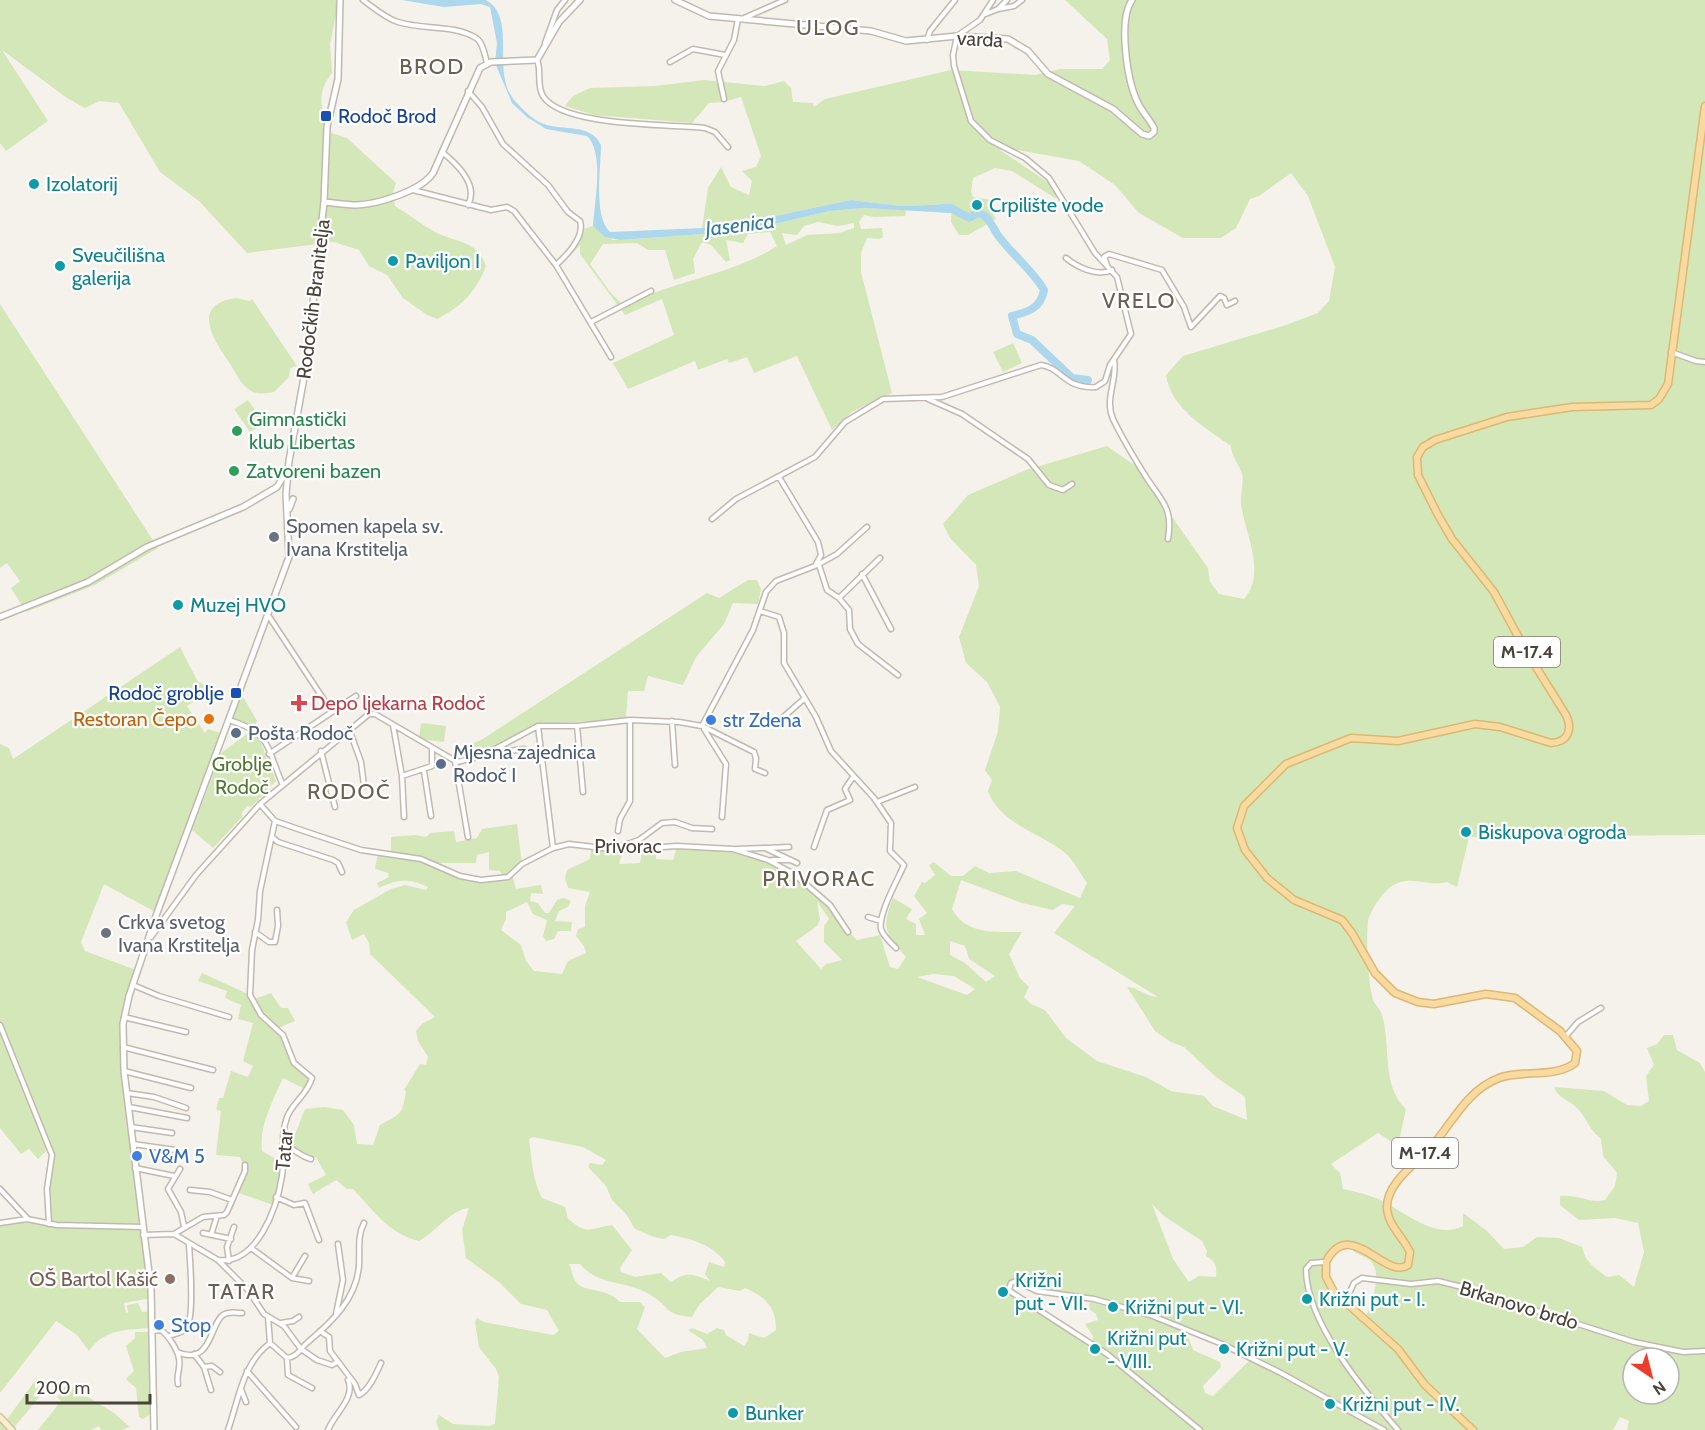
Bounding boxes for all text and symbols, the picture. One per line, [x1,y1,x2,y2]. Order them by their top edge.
district label: ULOG [796,14,860,41]
street label: varda [956,26,1004,52]
district label: BROD [399,53,465,80]
place label: Rodoč Brod [338,104,436,128]
marker: Rodoč Brod [319,109,333,123]
place label: Izolatorij [46,172,118,196]
marker: Izolatorij [27,177,41,191]
place label: Crpilište vode [989,193,1104,217]
marker: Crpilište vode [970,198,984,212]
water label: Jasenica [702,208,776,241]
street label: Rodočkih Branitelja [291,217,335,380]
place label: Sveučilišna galerija [72,243,165,290]
place label: Paviljon I [405,249,480,273]
marker: Paviljon I [386,254,400,268]
marker: Sveučilišna galerija [53,259,67,273]
district label: VRELO [1102,287,1176,314]
place label: Gimnastički klub Libertas [249,407,355,454]
marker: Gimnastički klub Libertas [230,424,244,438]
place label: Zatvoreni bazen [246,459,381,483]
marker: Zatvoreni bazen [227,464,241,478]
place label: Spomen kapela sv. Ivana Krstitelja [286,514,444,561]
marker: Spomen kapela sv. Ivana Krstitelja [267,530,281,544]
place label: Muzej HVO [190,593,286,617]
marker: Muzej HVO [171,598,185,612]
road number: M-17.4 [1494,637,1560,667]
place label: Rodoč groblje [108,681,224,705]
marker: Rodoč groblje [229,686,243,700]
place label: Depo ljekarna Rodoč [311,691,485,715]
marker: Depo ljekarna Rodoč [292,696,306,710]
place label: Restoran Čepo [73,707,197,731]
place label: str Zdena [723,708,802,732]
marker: Restoran Čepo [202,712,216,726]
marker: str Zdena [704,713,718,727]
place label: Pošta Rodoč [248,721,353,745]
marker: Pošta Rodoč [229,726,243,740]
place label: Mjesna zajednica Rodoč I [453,740,596,787]
park label: Groblje Rodoč [212,752,272,799]
marker: Mjesna zajednica Rodoč I [434,757,448,771]
district label: RODOČ [307,778,391,805]
place label: Biskupova ogroda [1478,820,1627,844]
marker: Biskupova ogroda [1459,825,1473,839]
street label: Privorac [594,834,662,858]
district label: PRIVORAC [762,865,876,892]
place label: Crkva svetog Ivana Krstitelja [118,910,240,957]
marker: Crkva svetog Ivana Krstitelja [99,926,113,940]
street label: Tatar [270,1128,298,1172]
road number: M-17.4 [1392,1138,1458,1168]
place label: V&M 5 [149,1144,205,1168]
marker: V&M 5 [130,1149,144,1163]
place label: OŠ Bartol Kašić [29,1267,158,1291]
place label: Križni put - VII. [1015,1268,1087,1315]
marker: OŠ Bartol Kašić [163,1272,177,1286]
street label: Brkanovo brdo [1457,1276,1581,1334]
district label: TATAR [208,1278,276,1305]
marker: Križni put - VII. [996,1285,1010,1299]
place label: Križni put - I. [1319,1287,1425,1311]
marker: Križni put - I. [1300,1292,1314,1306]
place label: Križni put - VI. [1125,1295,1244,1319]
marker: Križni put - VI. [1106,1300,1120,1314]
place label: Stop [171,1313,211,1337]
marker: Stop [152,1318,166,1332]
place label: Križni put - VIII. [1107,1326,1187,1373]
place label: Križni put - V. [1236,1337,1349,1361]
marker: Križni put - VIII. [1088,1342,1102,1356]
marker: Križni put - V. [1217,1342,1231,1356]
north arrow [1621,1346,1681,1406]
scale bar [27,1367,150,1405]
text: 200 m [36,1377,90,1399]
text: N [1649,1377,1669,1399]
place label: Križni put - IV. [1342,1392,1460,1416]
marker: Križni put - IV. [1323,1397,1337,1411]
place label: Bunker [745,1401,804,1425]
marker: Bunker [726,1406,740,1420]

